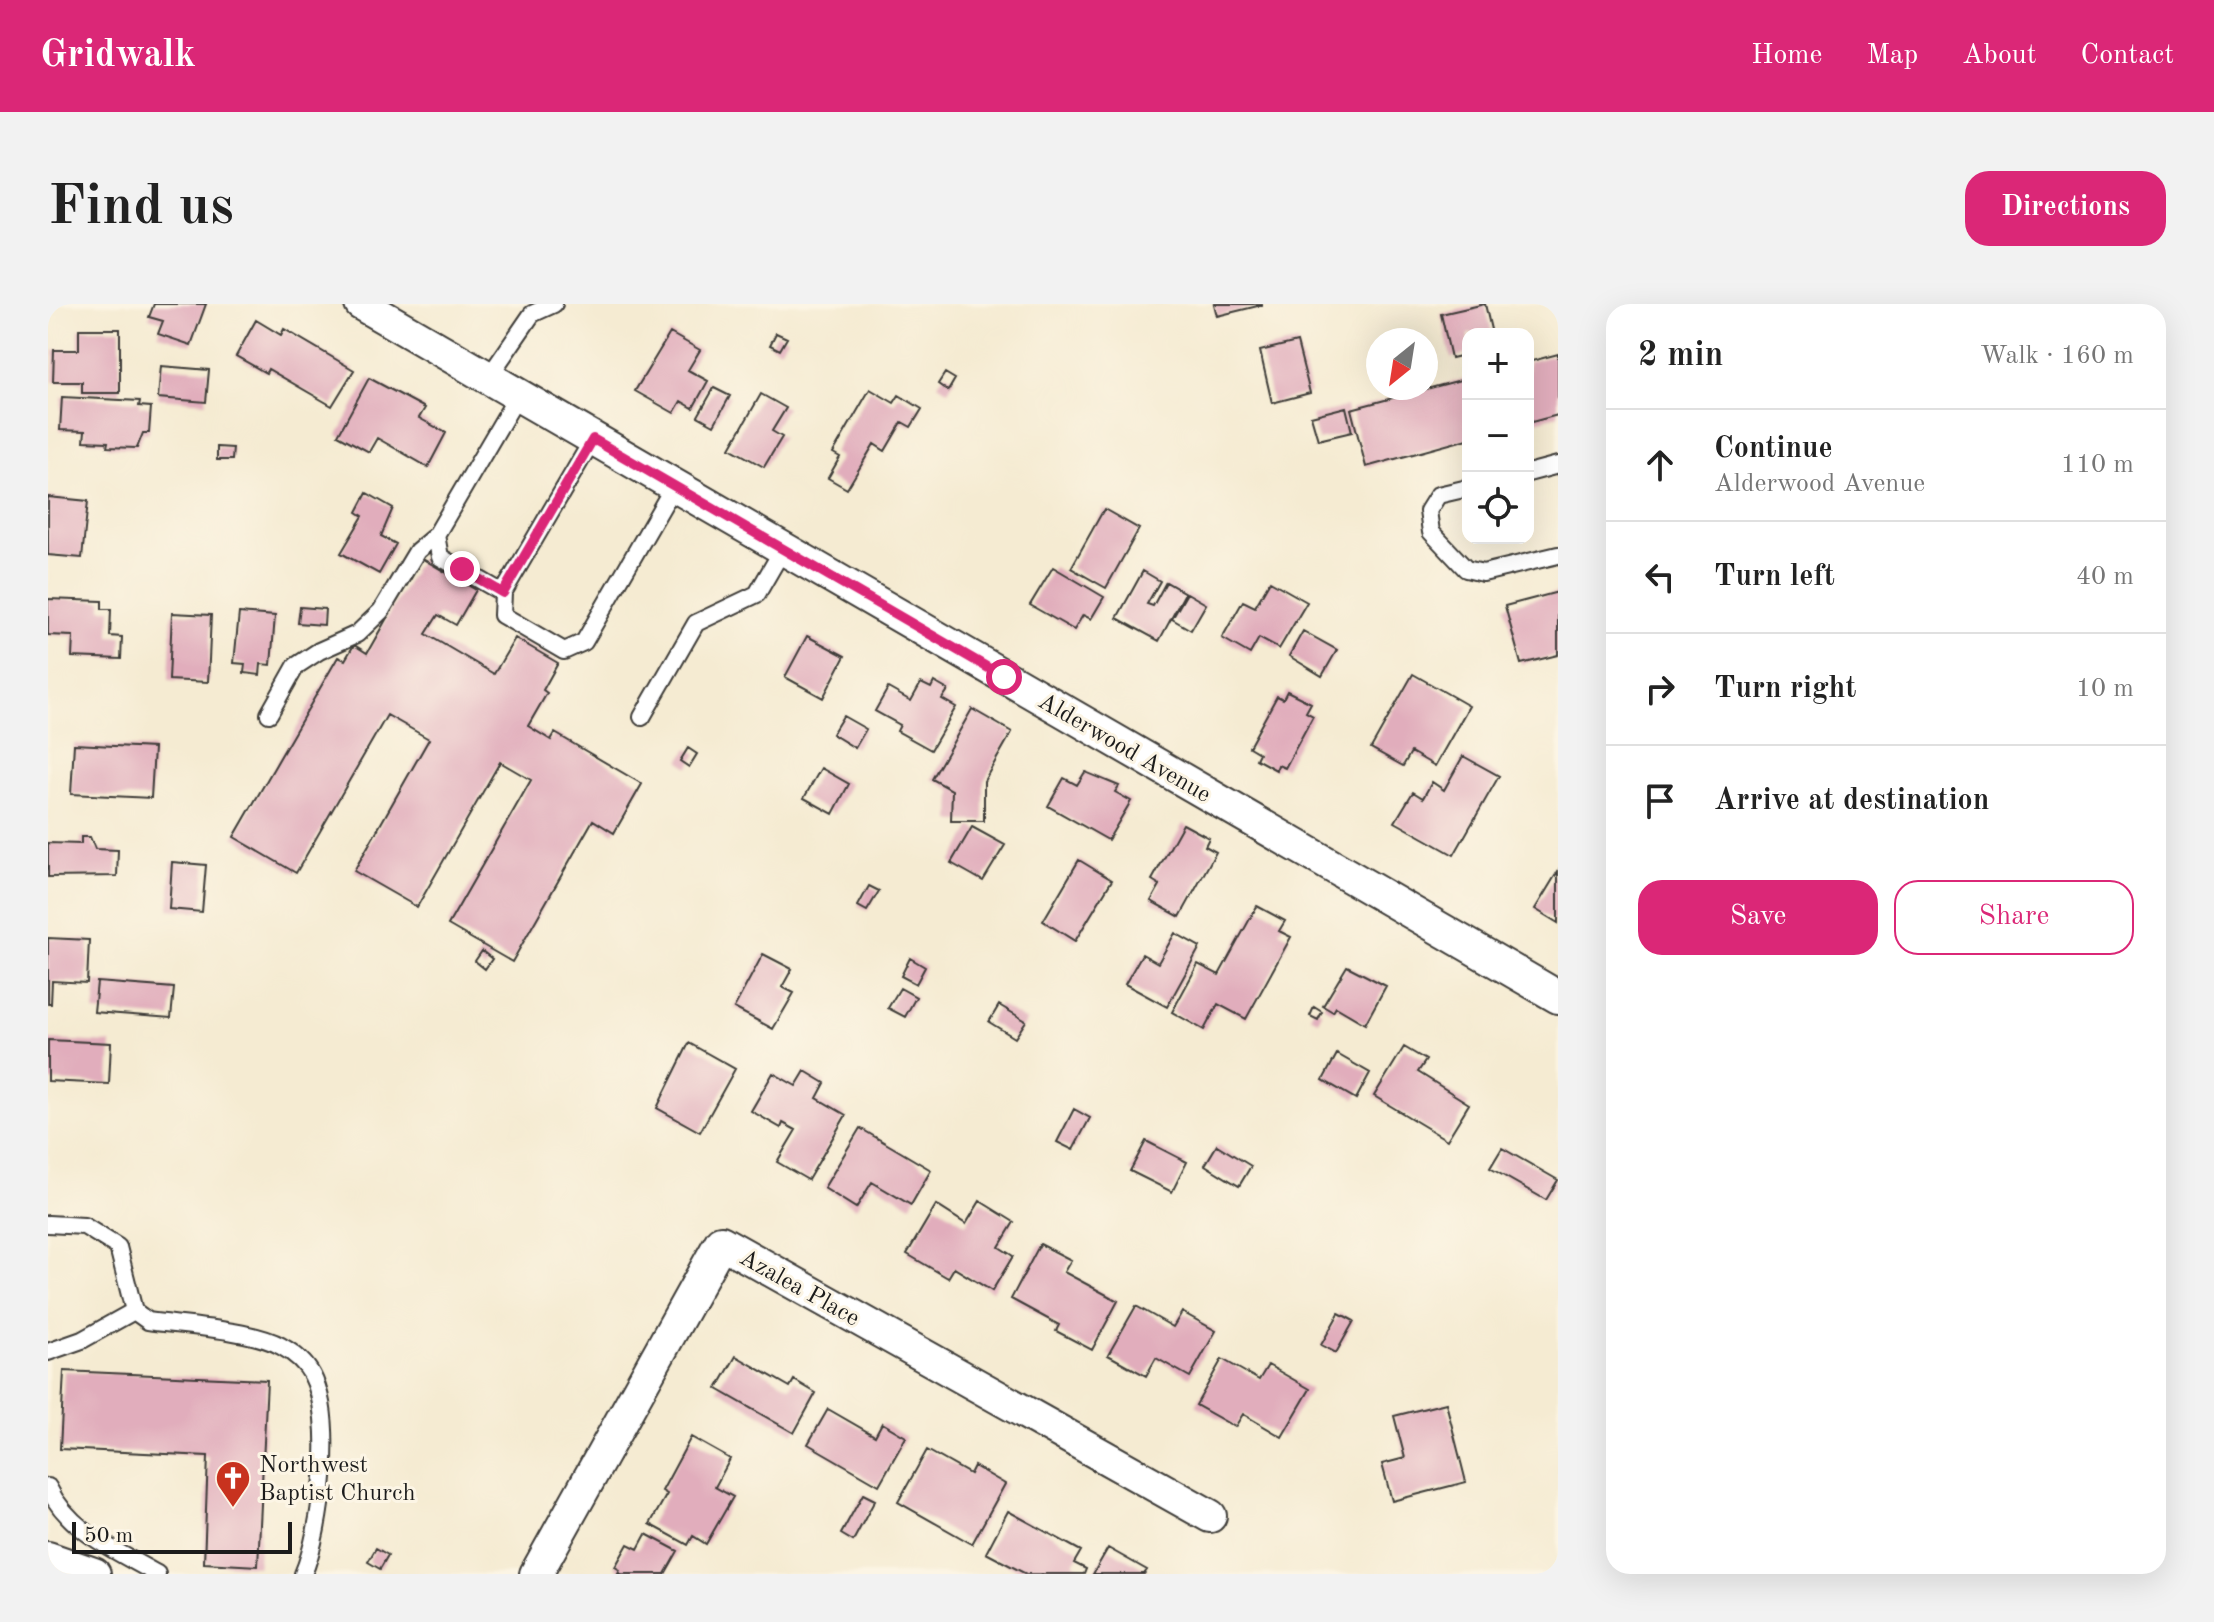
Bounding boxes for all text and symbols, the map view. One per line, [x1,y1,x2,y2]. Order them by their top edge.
text: Gridwalk [40,37,196,75]
text: Home [1751,42,1822,70]
text: Map [1866,42,1918,70]
text: About [1962,42,2037,70]
text: Contact [2081,42,2174,70]
button: Directions [1965,171,2166,246]
text: Find us [48,180,234,236]
north arrow [1366,328,1438,400]
map controls [1462,328,1534,544]
button: + [1462,328,1534,400]
text: 2 min [1638,339,1723,373]
text: Walk · 160 m [1980,343,2134,369]
button: − [1462,400,1534,472]
text: Continue [1714,434,1833,464]
icon: ahead [1638,443,1682,487]
text: 110 m [2061,452,2134,478]
text: Alderwood Avenue [1714,471,1925,497]
button: locate [1462,472,1534,544]
route end [444,551,480,587]
icon: left [1638,555,1682,599]
text: Turn left [1714,562,1835,592]
text: 40 m [2076,564,2134,590]
route start [986,659,1022,695]
icon: right [1638,667,1682,711]
text: Turn right [1714,674,1856,704]
text: 10 m [2076,676,2134,702]
street label: Alderwood Avenue [1034,690,1214,808]
icon: arrive [1638,779,1682,823]
text: Arrive at destination [1714,786,1989,816]
button: Save [1638,880,1878,955]
button: Share [1894,880,2134,955]
street label: Azalea Place [735,1246,863,1331]
place label: Northwest Baptist Church [259,1454,416,1506]
church icon: Northwest Baptist Church [214,1459,252,1509]
scale bar [72,1518,292,1554]
text: 50 m [84,1525,133,1547]

